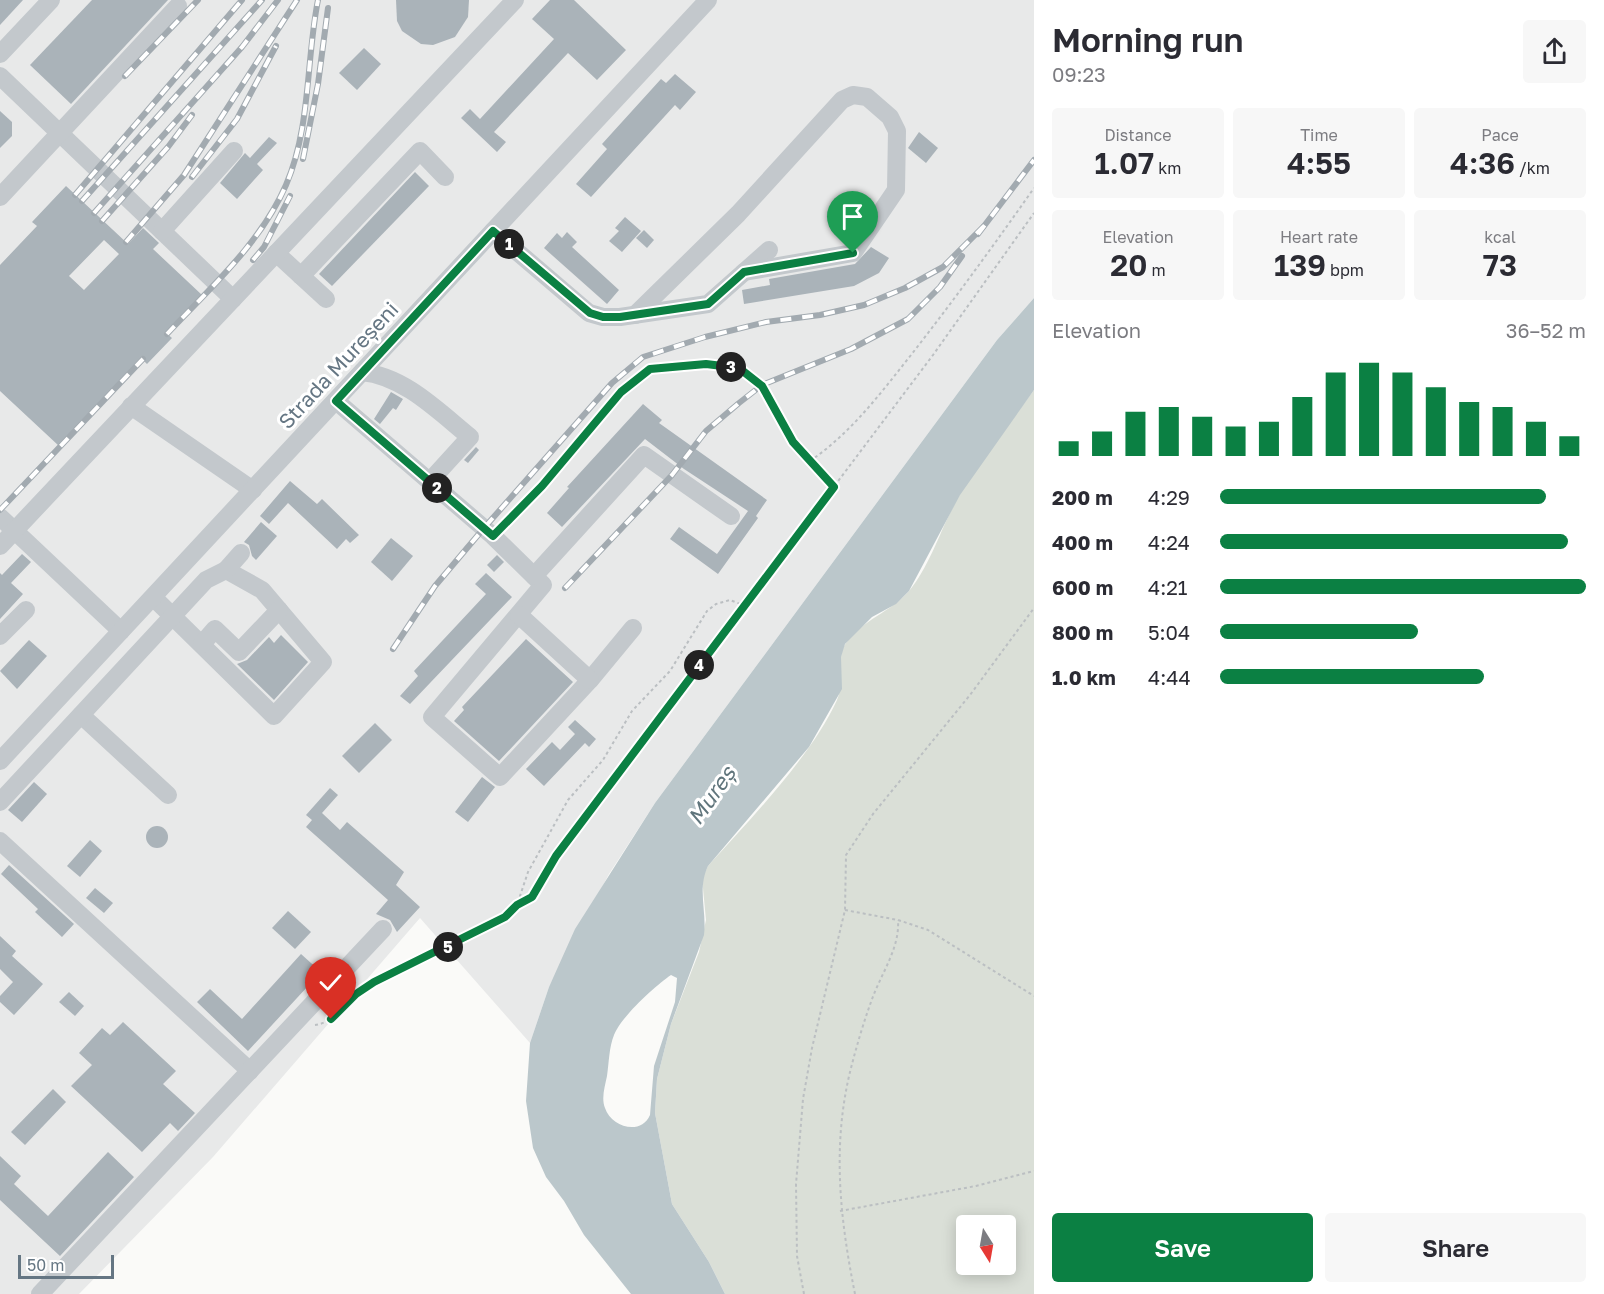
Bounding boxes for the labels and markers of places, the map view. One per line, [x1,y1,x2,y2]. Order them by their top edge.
pin [827,191,878,253]
pin: 1 [494,229,524,259]
pin: 3 [716,352,746,382]
pin: 2 [422,473,452,503]
pin: 4 [684,650,714,680]
pin: 5 [433,932,463,962]
pin [305,957,356,1019]

